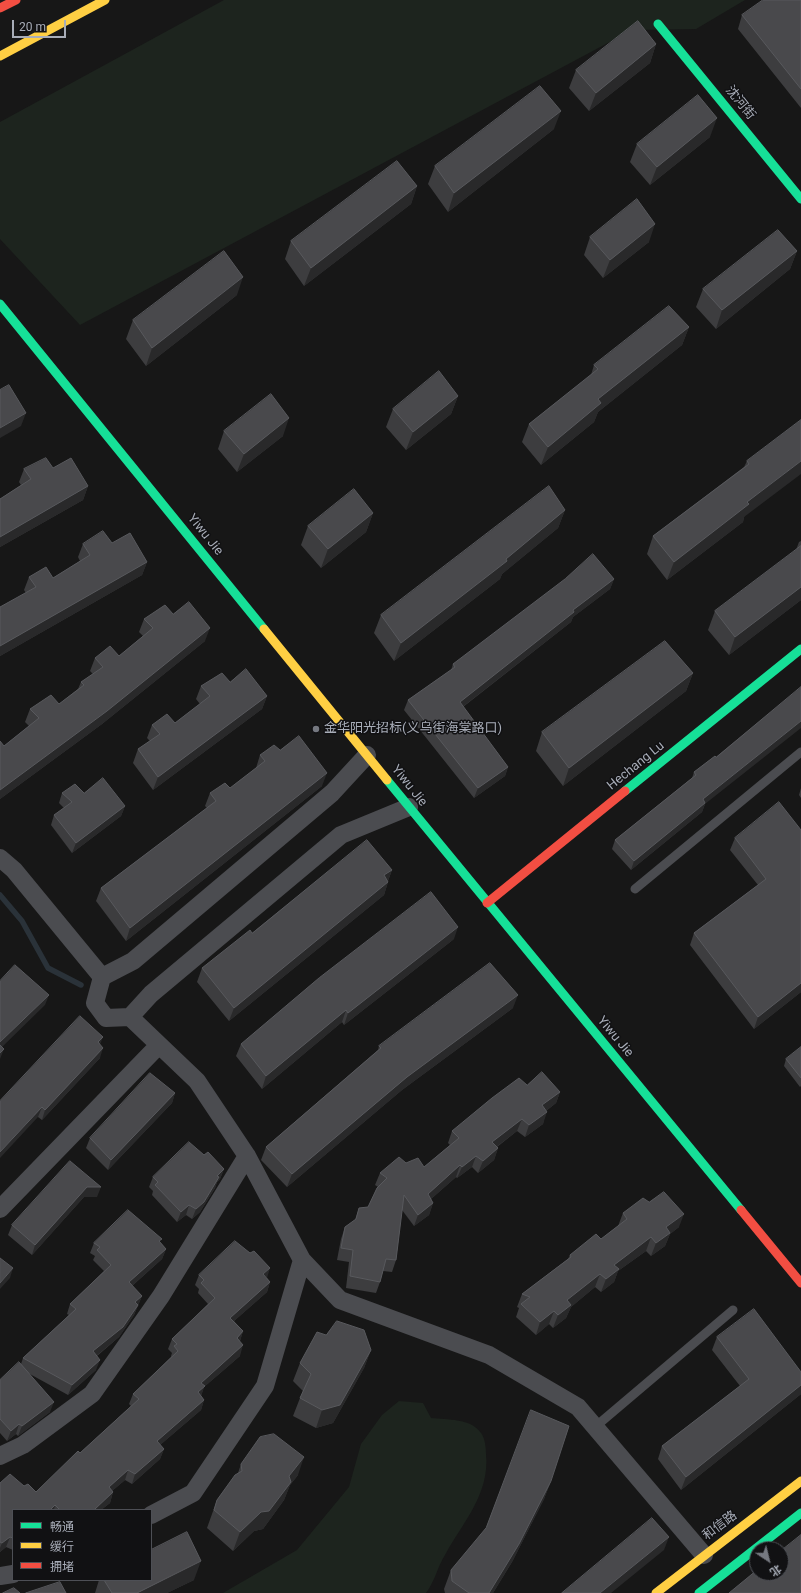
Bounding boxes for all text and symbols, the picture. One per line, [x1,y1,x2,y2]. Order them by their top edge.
scale bar [14,12,68,38]
text: 20 m [19,20,46,34]
street label: 沈河街 [722,83,758,123]
street label: Yiwu Jie [184,511,226,559]
place label: 金华阳光招标(义乌街海棠路口) [324,721,502,737]
marker: 金华阳光招标(义乌街海棠路口) [311,724,321,734]
street label: Hechang Lu [604,738,668,794]
street label: Yiwu Jie [388,762,430,810]
street label: Yiwu Jie [593,1013,637,1061]
street label: 和信路 [700,1508,740,1544]
legend [12,1509,152,1581]
text: 畅通 [50,1520,74,1534]
text: 缓行 [50,1540,74,1554]
north arrow [749,1541,789,1581]
text: 拥堵 [50,1560,74,1574]
text: 北 [767,1562,784,1579]

